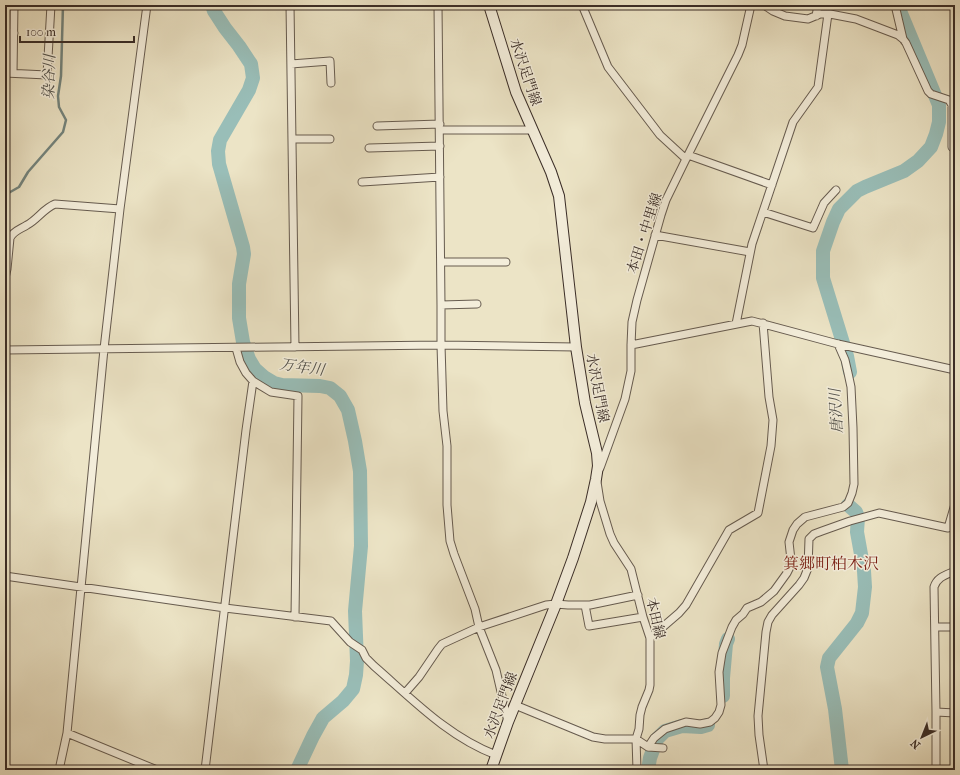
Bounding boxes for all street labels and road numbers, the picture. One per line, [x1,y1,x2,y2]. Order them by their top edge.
street label: 水沢足門線 [506,36,545,108]
street label: 本田・中里線 [623,191,666,276]
street label: 水沢足門線 [582,352,613,424]
street label: 本田線 [643,596,669,640]
street label: 水沢足門線 [480,669,521,741]

